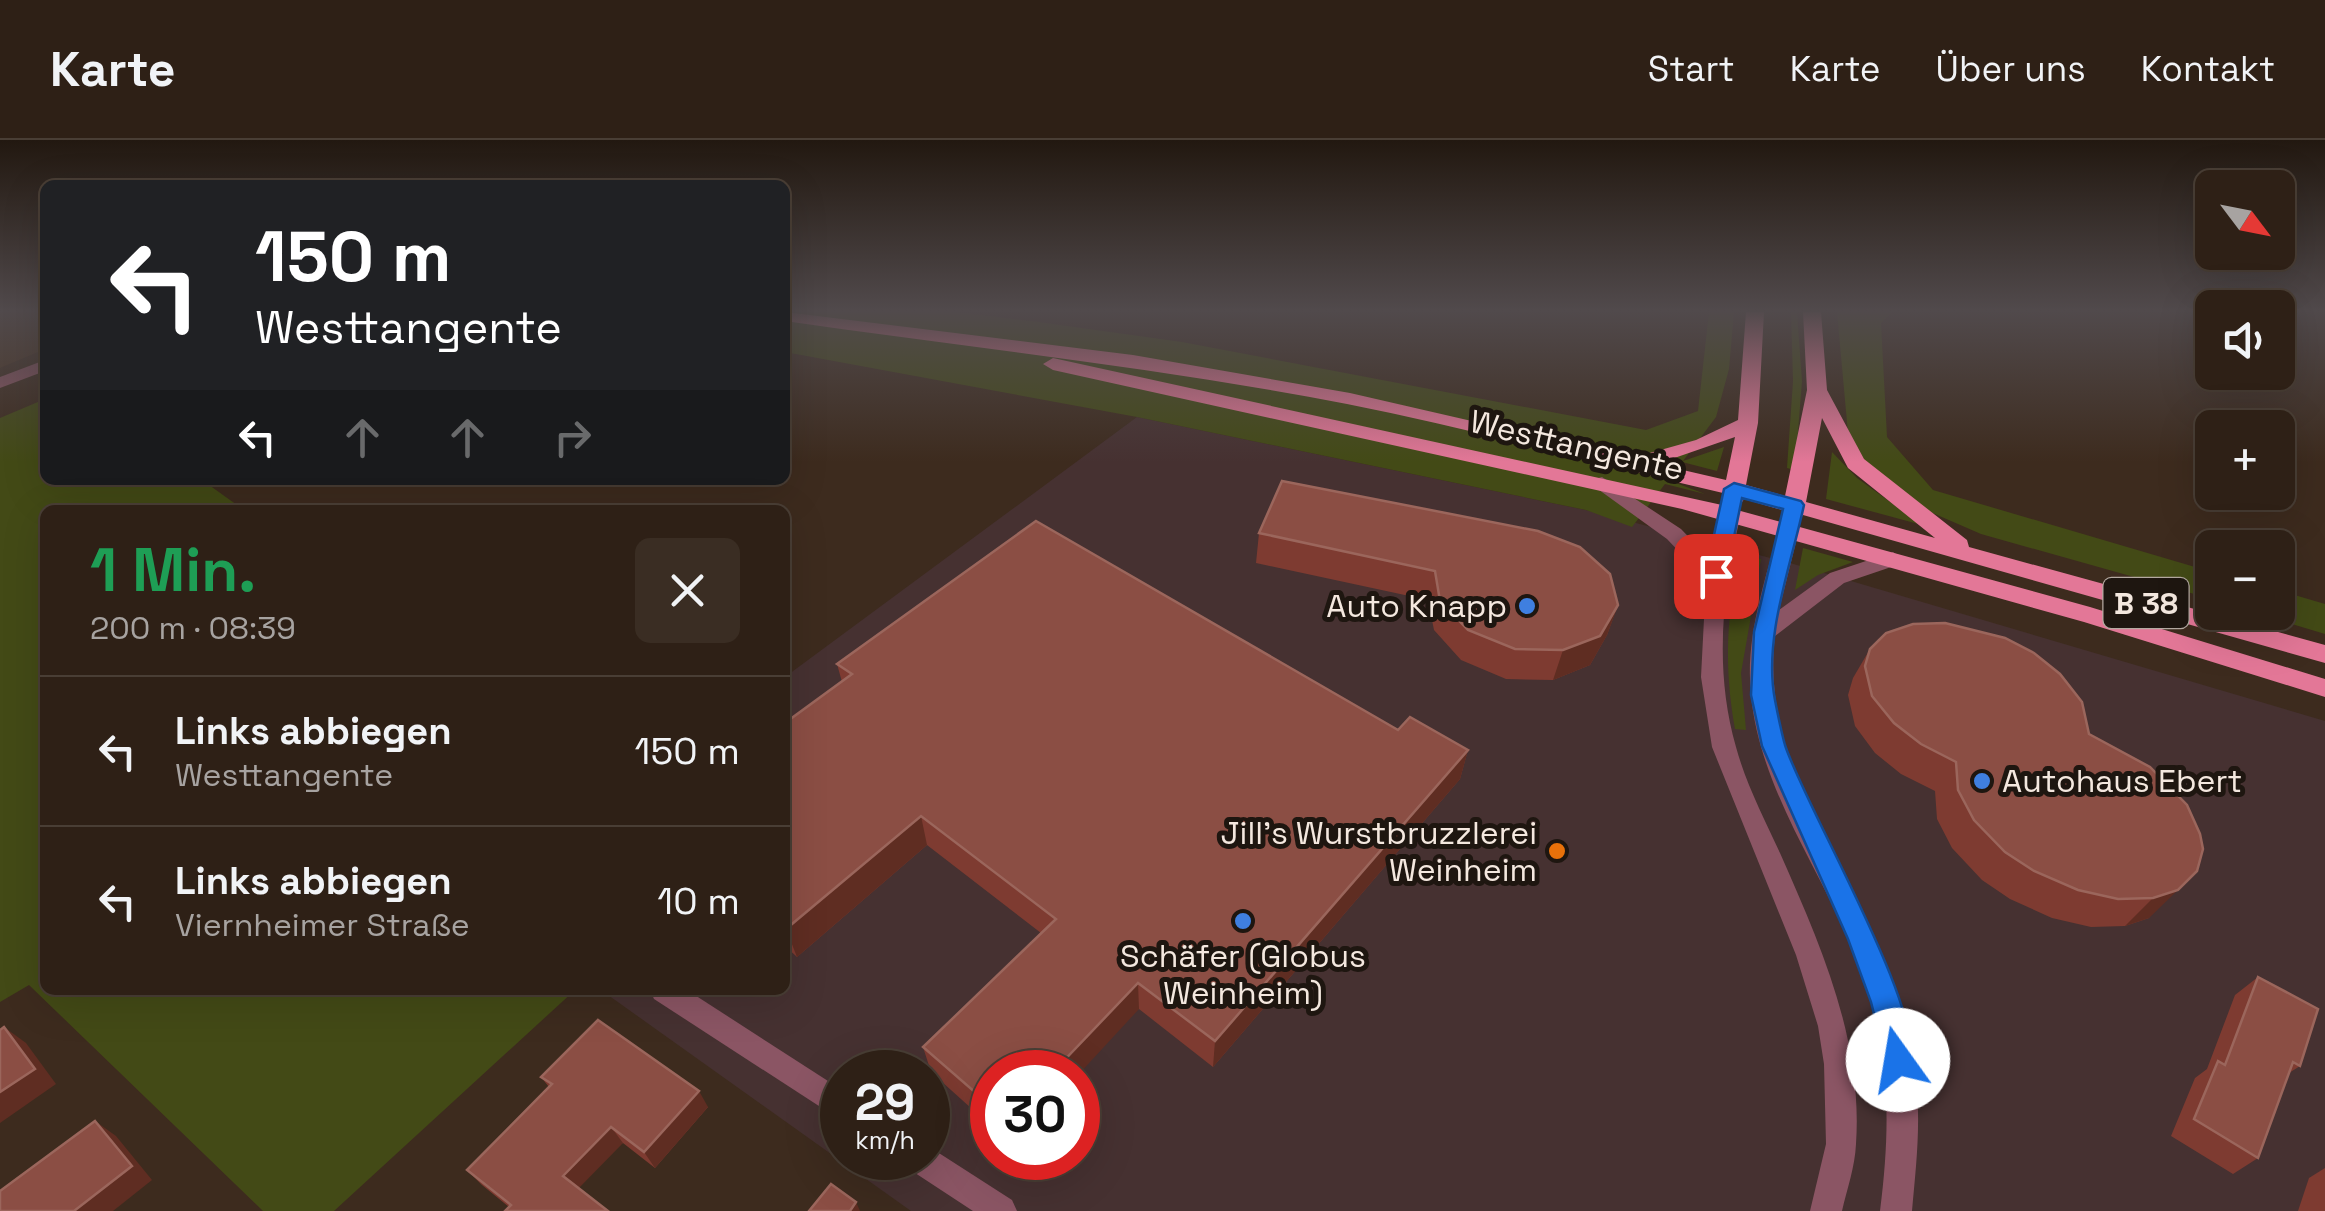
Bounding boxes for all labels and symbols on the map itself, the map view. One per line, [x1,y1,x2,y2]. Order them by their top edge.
north arrow [2195,170,2295,270]
street label: Westtangente [1466,401,1688,489]
pin [1674,534,1759,619]
road number: B 38 [2104,578,2188,628]
place label: Auto Knapp [1326,586,1507,626]
marker: Auto Knapp [1516,595,1538,617]
place label: Autohaus Ebert [2002,761,2242,801]
marker: Autohaus Ebert [1971,770,1993,792]
place label: Jill's Wurstbruzzlerei Weinheim [1221,813,1537,890]
marker: Jill's Wurstbruzzlerei Weinheim [1546,840,1568,862]
marker: Schäfer (Globus Weinheim) [1232,910,1254,932]
place label: Schäfer (Globus Weinheim) [1120,936,1366,1013]
position arrow [1846,1008,1950,1112]
speed limit sign: 30 [970,1050,1100,1180]

